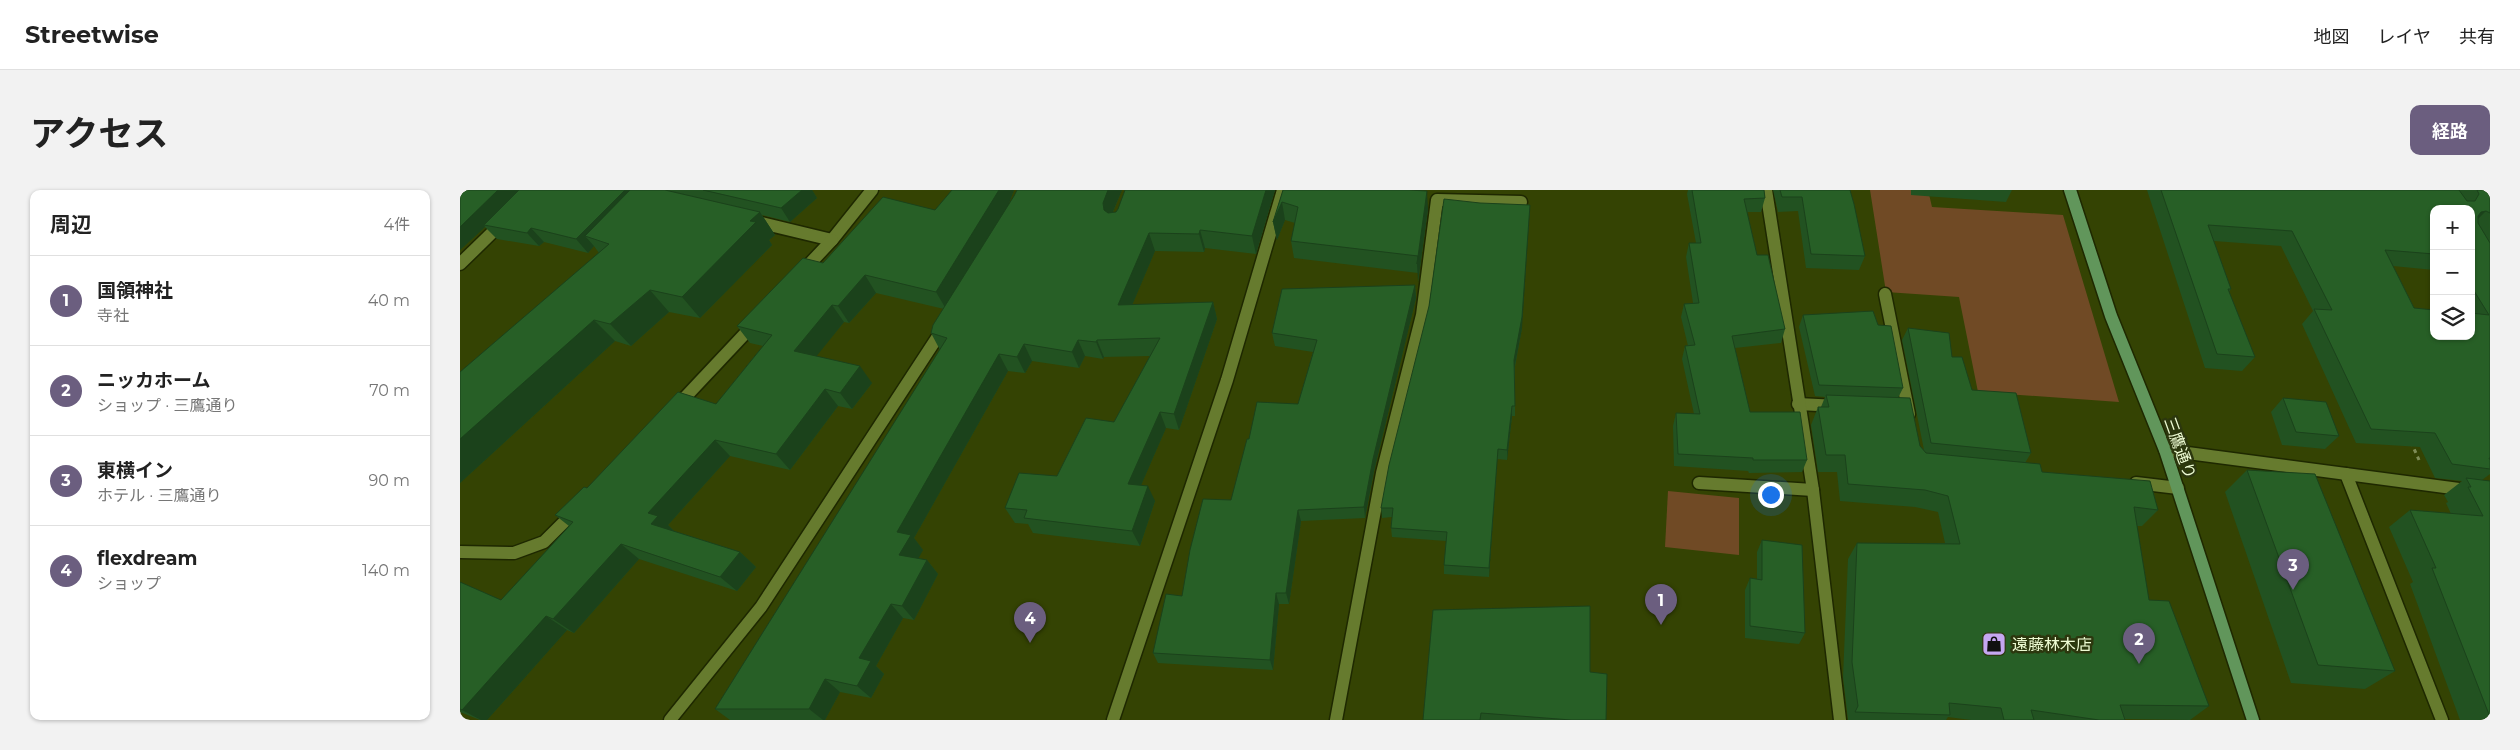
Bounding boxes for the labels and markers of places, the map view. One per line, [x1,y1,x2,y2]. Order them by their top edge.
pin: 3 [2277,549,2309,590]
pin: 1 [1645,584,1677,625]
pin: 4 [1014,602,1046,643]
pin: 2 [2123,623,2155,664]
shop icon: 遠藤林木店 [1981,631,2007,657]
place label: 遠藤林木店 [2012,635,2092,654]

